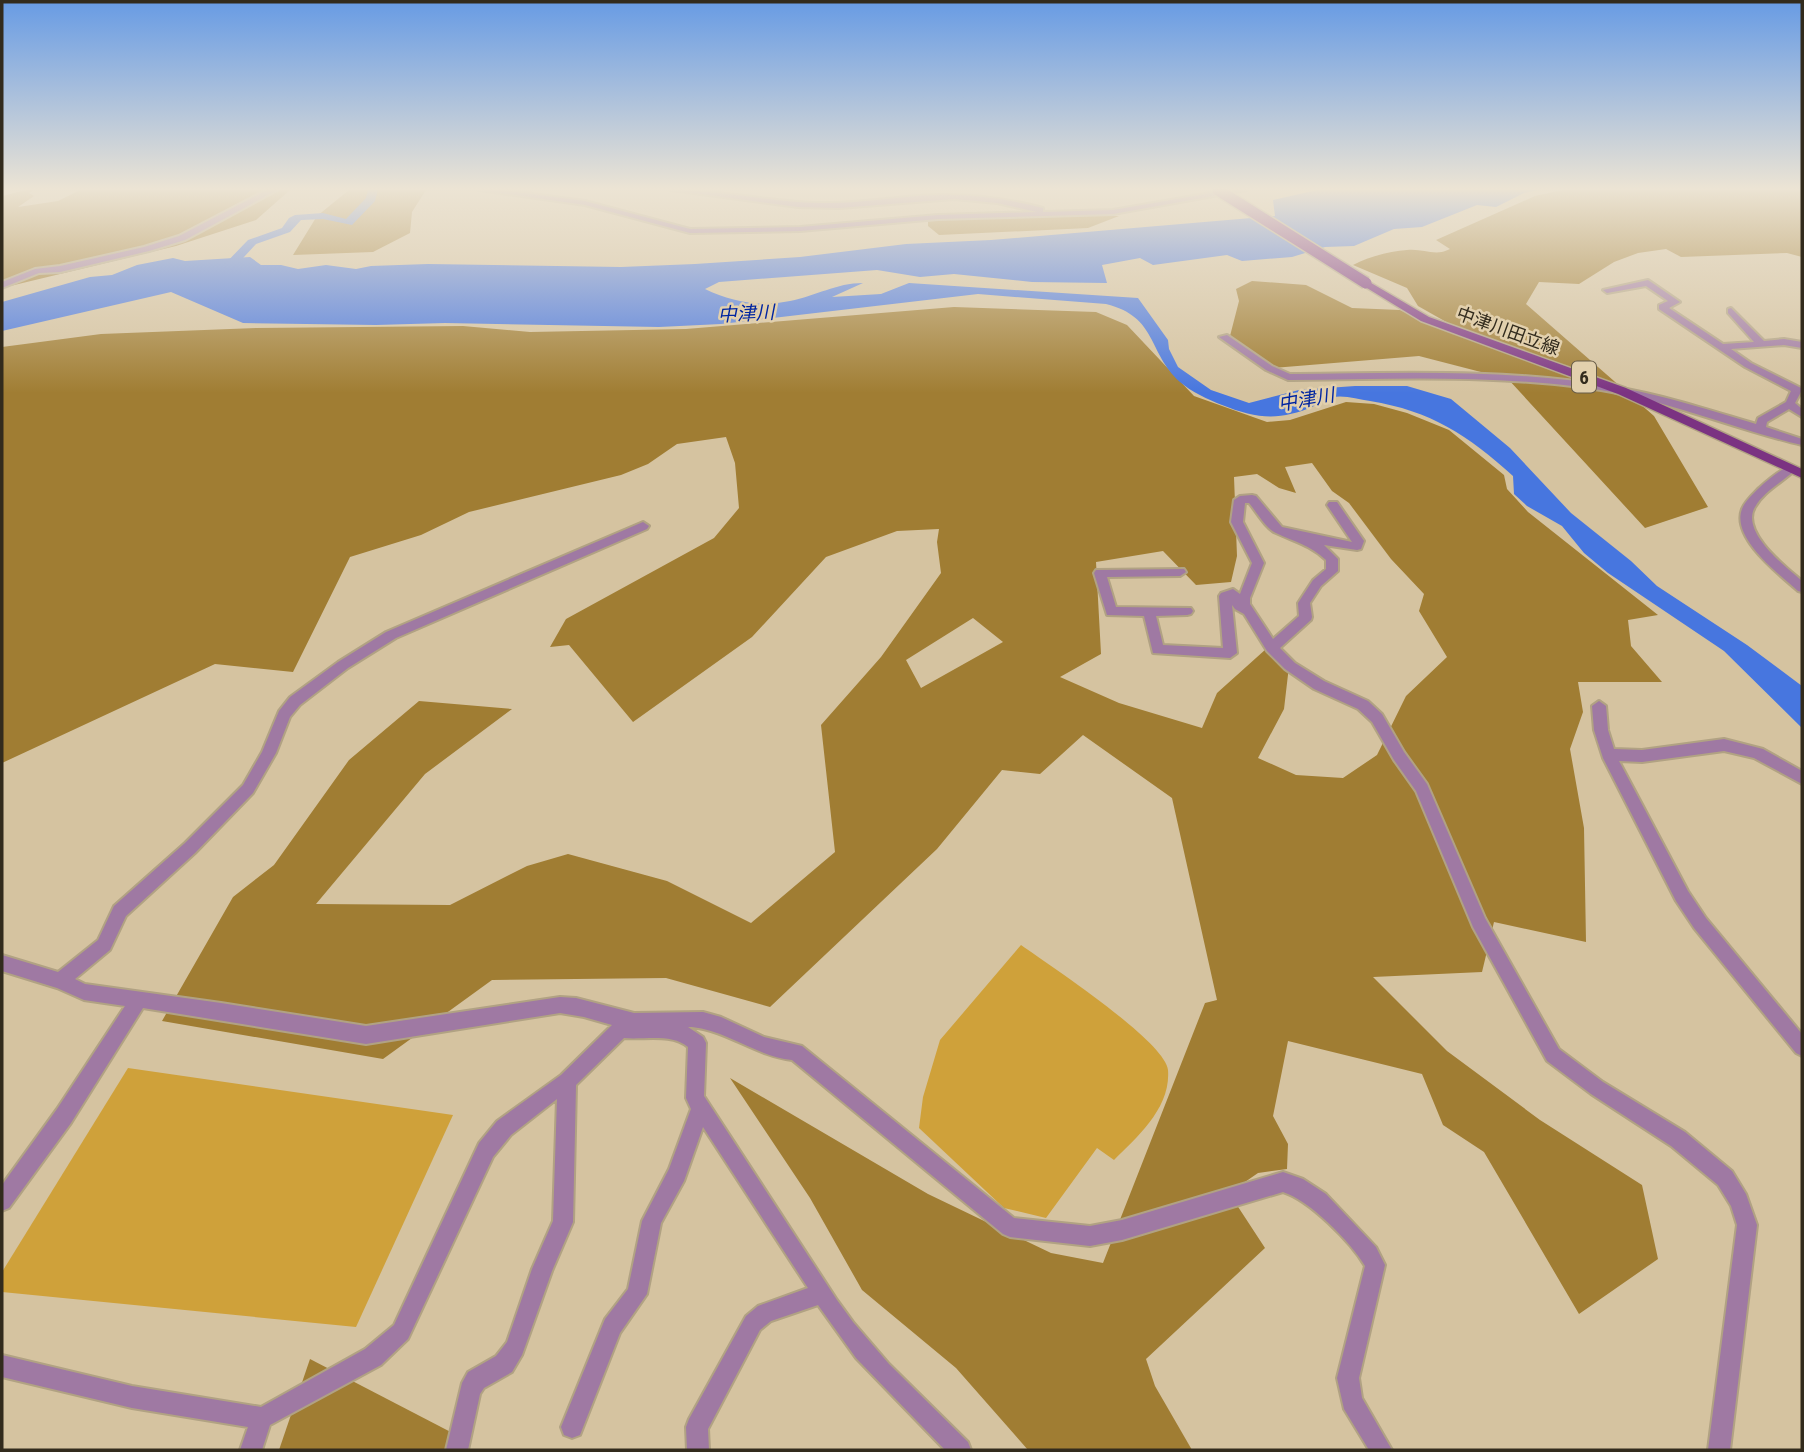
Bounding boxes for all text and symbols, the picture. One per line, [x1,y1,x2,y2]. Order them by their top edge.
water label: 中津川 [717,300,777,326]
street label: 中津川田立線 [1454,302,1563,359]
road number: 6 [1572,362,1596,392]
water label: 中津川 [1276,383,1338,416]

